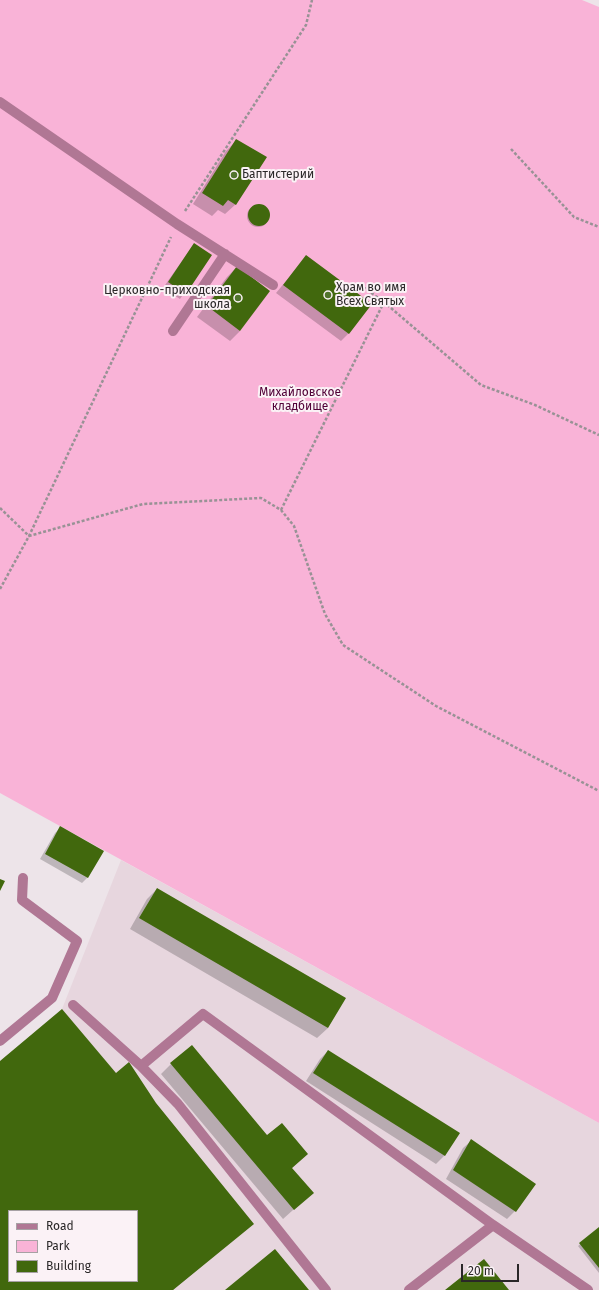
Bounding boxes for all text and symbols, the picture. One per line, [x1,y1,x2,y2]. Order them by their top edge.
place label: Баптистерий [242,168,314,182]
marker: Баптистерий [229,170,239,180]
place label: Храм во имя Всех Святых [336,281,406,309]
place label: Церковно-приходская школа [104,284,230,312]
marker: Храм во имя Всех Святых [323,290,333,300]
marker: Церковно-приходская школа [233,293,243,303]
park label: Михайловское кладбище [259,386,341,414]
legend [8,1210,138,1282]
text: Road [46,1219,74,1233]
text: Park [46,1239,70,1253]
scale bar [463,1256,521,1282]
text: Building [46,1259,91,1273]
text: 20 m [468,1264,494,1278]

